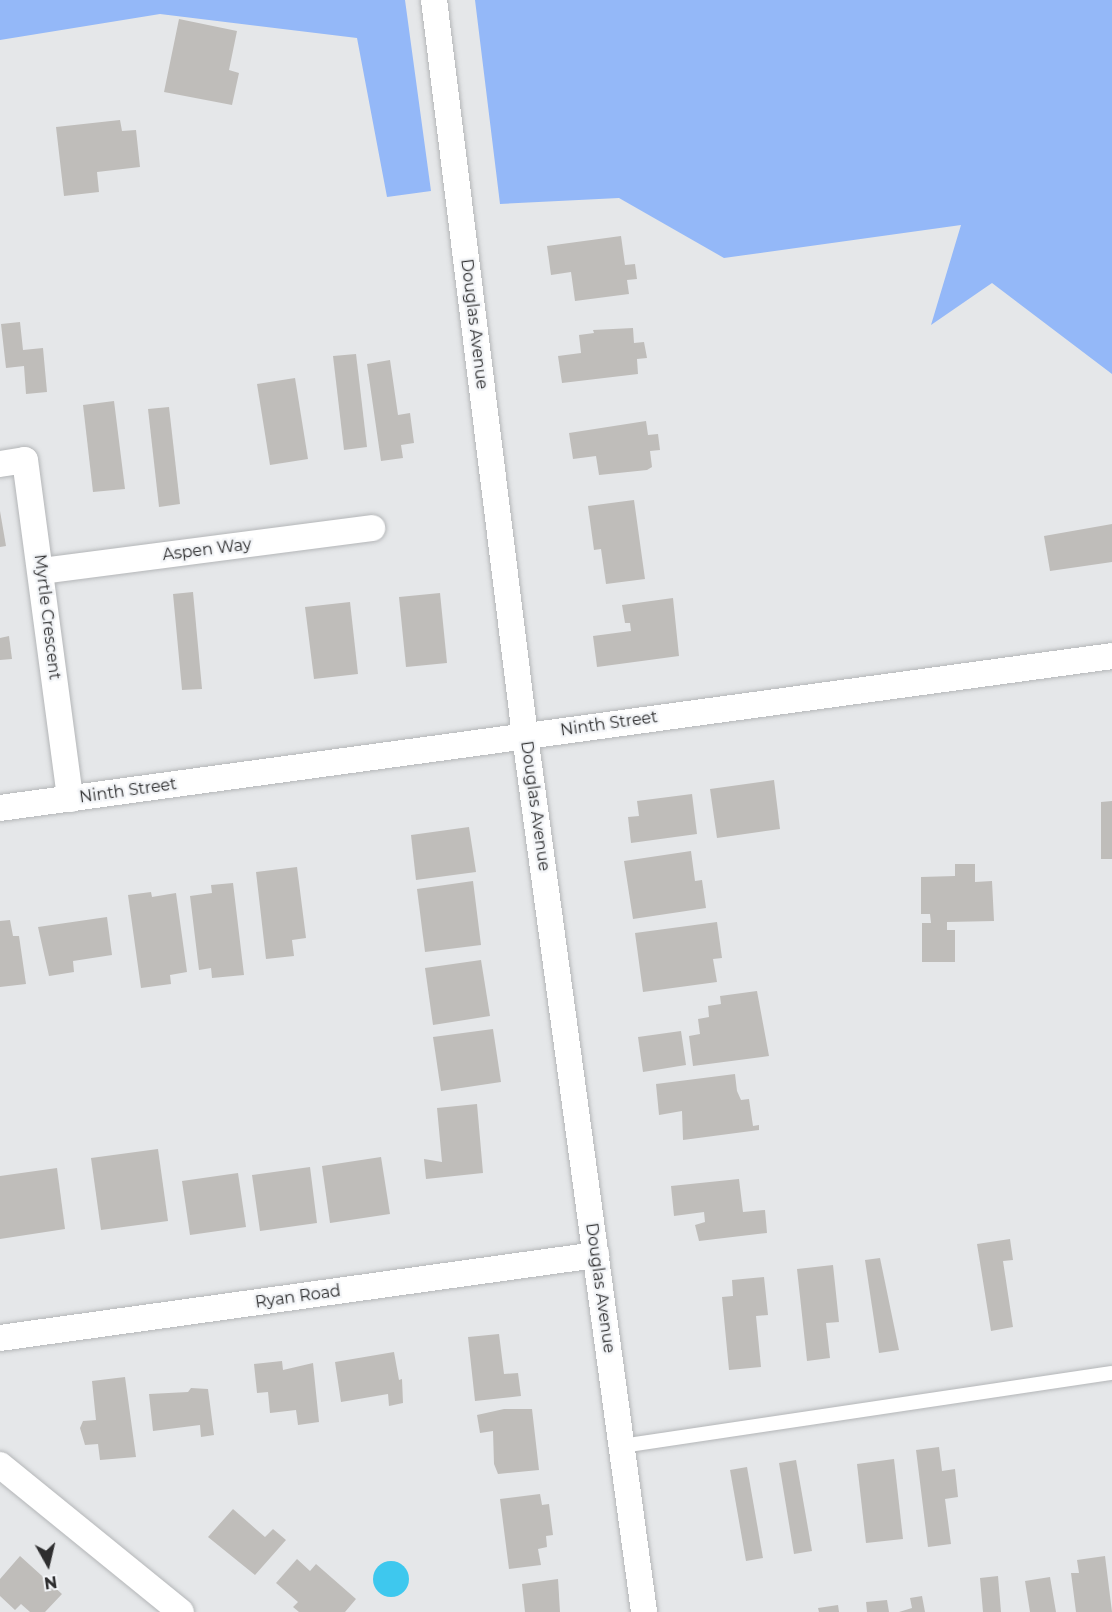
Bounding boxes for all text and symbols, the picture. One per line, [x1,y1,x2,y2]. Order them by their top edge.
street label: Douglas Avenue [456,258,492,390]
street label: Aspen Way [161,535,253,565]
street label: Myrtle Crescent [30,553,64,681]
street label: Ninth Street [559,708,659,740]
street label: Douglas Avenue [516,740,554,872]
street label: Ninth Street [78,775,178,807]
street label: Douglas Avenue [581,1222,619,1354]
street label: Ryan Road [254,1281,342,1313]
north arrow [18,1534,78,1594]
text: N [43,1572,58,1593]

